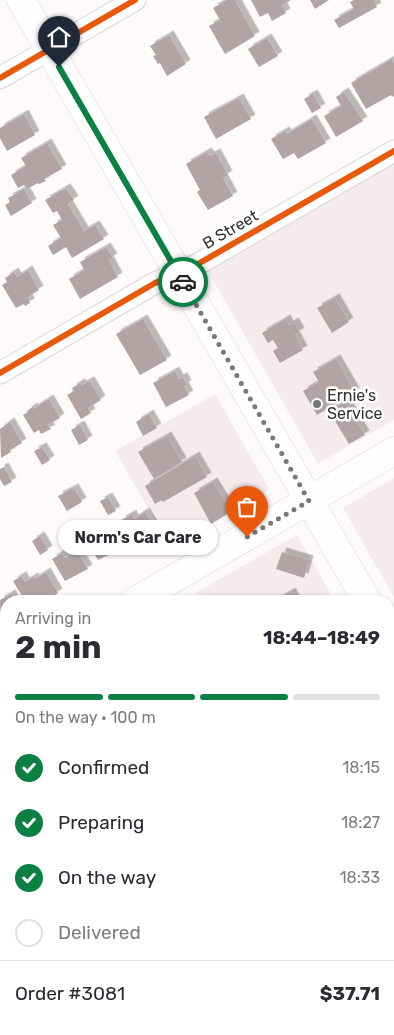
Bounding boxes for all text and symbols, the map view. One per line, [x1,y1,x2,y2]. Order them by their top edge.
pin [38,16,80,67]
icon: home [45,23,73,51]
street label: B Street [199,206,261,253]
courier [158,257,208,307]
icon: car [169,268,197,296]
place label: Ernie's Service [327,386,383,423]
marker: Ernie's Service [311,398,323,410]
pin [226,486,268,537]
icon: bag [233,493,261,521]
callout: Norm's Car Care [57,520,217,554]
text: Norm's Car Care [74,528,202,547]
text: Arriving in [15,609,91,628]
text: 18:44–18:49 [263,626,380,649]
text: 2 min [15,628,102,666]
text: On the way · 100 m [15,708,156,727]
icon: check [15,754,43,782]
text: Confirmed [58,756,149,779]
text: 18:15 [343,758,380,777]
icon: check [15,809,43,837]
text: Preparing [58,811,144,834]
text: 18:27 [341,813,380,832]
icon: check [15,864,43,892]
text: On the way [58,866,156,889]
text: 18:33 [340,868,380,887]
text: Delivered [58,921,141,944]
text: Order #3081 [15,982,125,1005]
text: $37.71 [320,982,380,1005]

